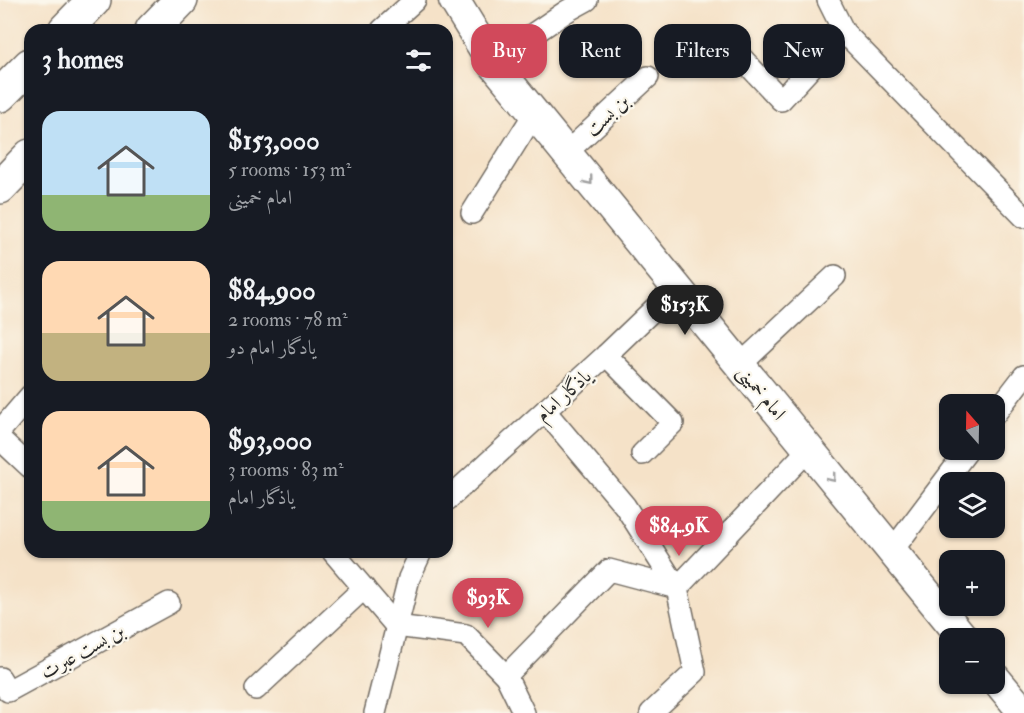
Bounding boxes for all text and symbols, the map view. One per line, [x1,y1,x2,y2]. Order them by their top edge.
chip: Buy [471,24,547,78]
chip: Rent [559,24,642,78]
chip: Filters [654,24,751,78]
chip: New [763,24,845,78]
text: 3 homes [42,44,123,76]
icon: filters [402,44,435,77]
street label: بن بست [580,89,635,142]
text: $153,000 [228,125,320,157]
icon: home [90,135,162,207]
text: 5 rooms · 153 m² [228,157,351,182]
one-way arrow [582,174,593,185]
text: امام خمینی [228,185,292,210]
text: $84,900 [228,275,316,307]
icon: home [90,285,162,357]
pin: $153K [643,285,727,336]
text: $153K [661,292,709,317]
text: 2 rooms · 78 m² [228,307,348,332]
text: یادگار امام دو [228,335,316,360]
street label: امام خمینی [728,360,791,428]
street label: یاذگار امام [530,363,601,431]
north arrow [939,394,1005,460]
map controls [939,394,1005,694]
text: $93,000 [228,425,312,457]
icon: home [90,435,162,507]
text: 3 rooms · 83 m² [228,457,344,482]
one-way arrow [825,471,836,482]
button: layers [939,472,1005,538]
text: یاذگار امام [228,485,295,510]
pin: $84.9K [630,506,728,557]
text: $84.9K [649,513,709,538]
button: + [939,550,1005,616]
pin: $93K [452,578,524,629]
text: $93K [466,585,510,610]
street label: بن بست عبرت [36,618,129,685]
button: − [939,628,1005,694]

